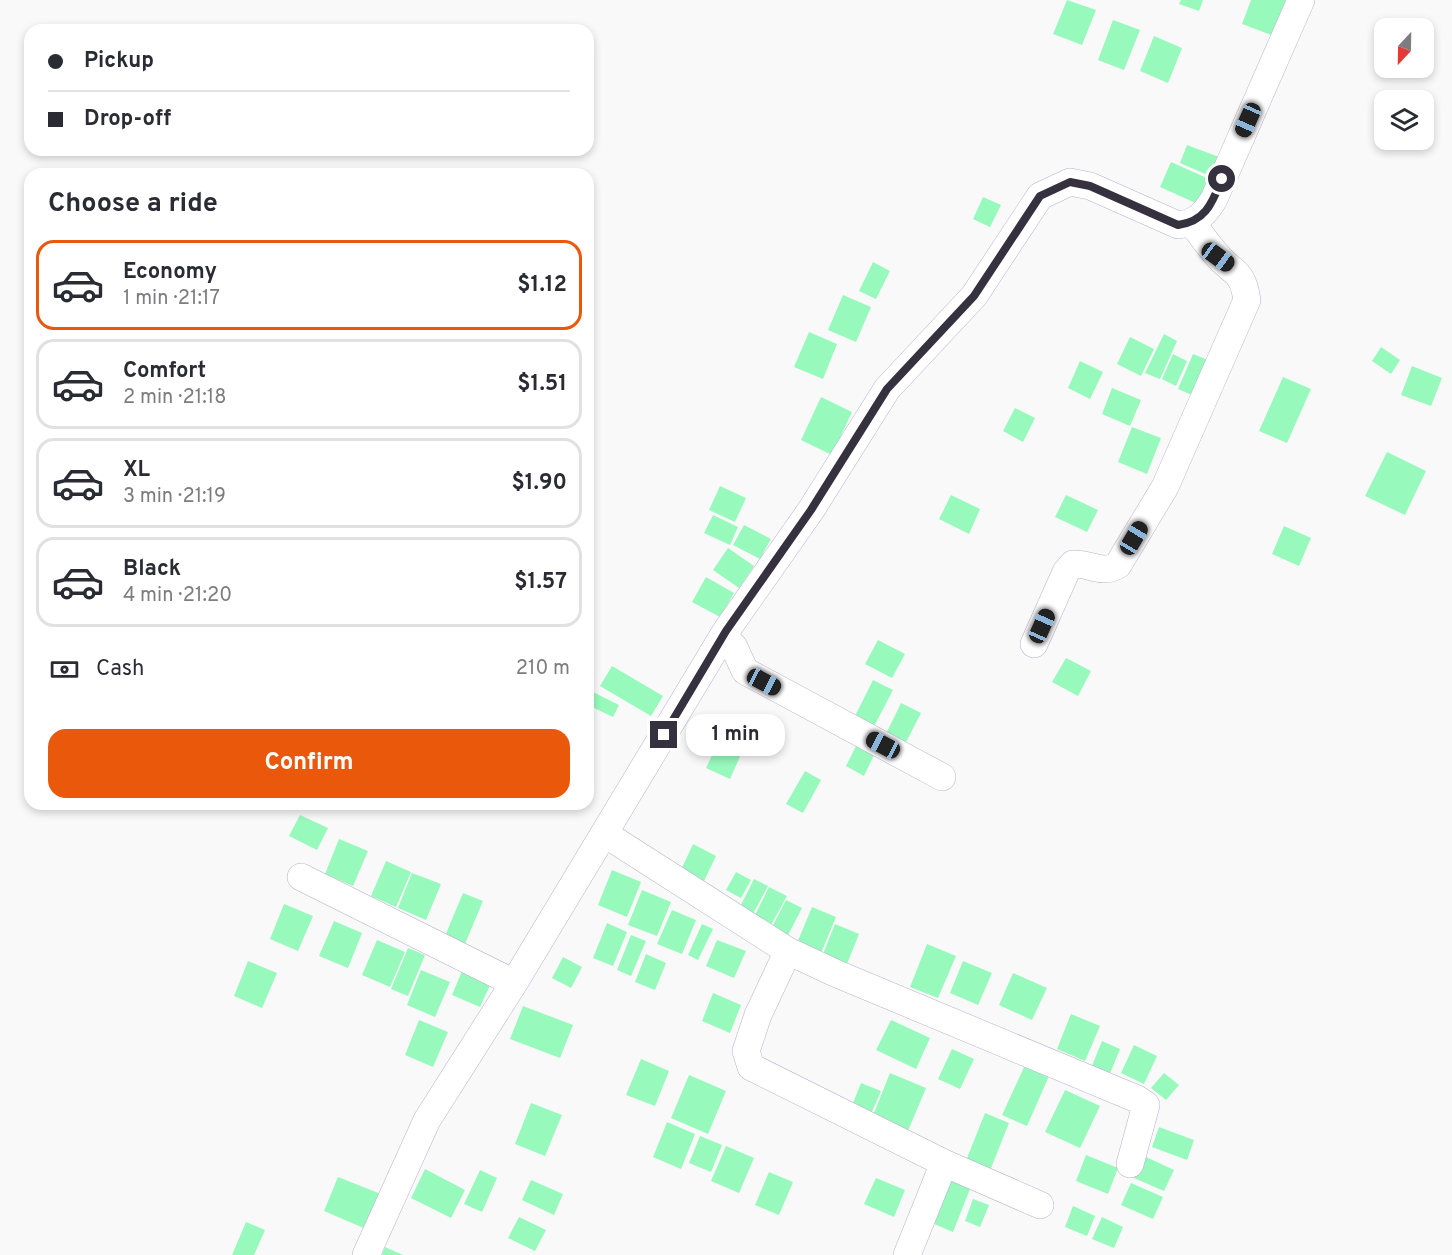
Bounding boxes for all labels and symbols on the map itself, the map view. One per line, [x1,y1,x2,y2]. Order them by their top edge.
north arrow [1374,18,1434,78]
car [1232,100,1264,140]
route start [1208,165,1235,192]
car [1198,239,1238,275]
car [1117,518,1151,558]
car [1026,606,1058,646]
car [744,666,784,698]
callout: 1 min [685,714,784,756]
route end [650,721,677,748]
car [863,729,903,761]

